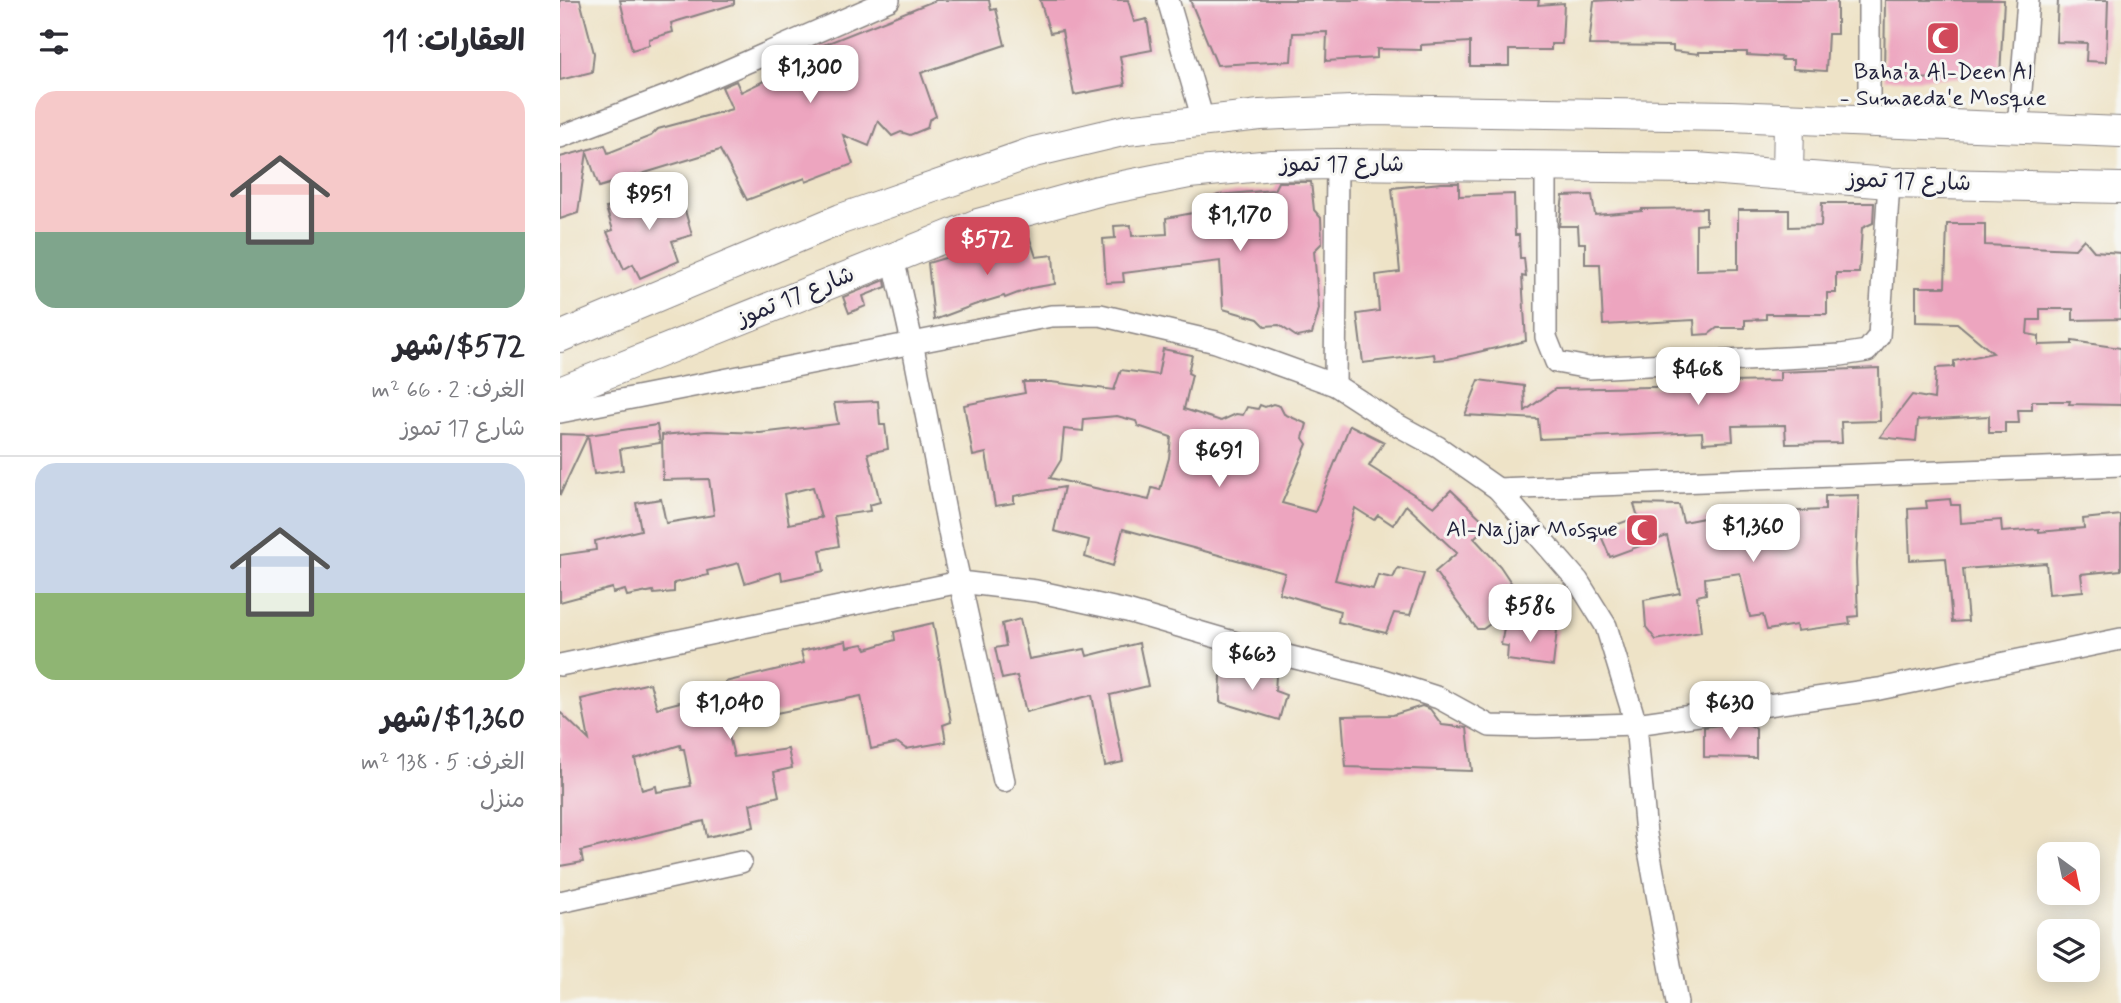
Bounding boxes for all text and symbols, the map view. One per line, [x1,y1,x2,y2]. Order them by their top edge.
mosque icon: Baha'a Al-Deen Al - Sumaeda'e Mosque [1924,19,1962,57]
text: العقارات: 11 [382,22,525,61]
icon: filters [35,23,73,61]
pin: $1,300 [753,46,867,105]
text: $1,300 [777,53,843,83]
place label: Baha'a Al-Deen Al - Sumaeda'e Mosque [1839,58,2047,114]
icon: home [217,137,343,263]
street label: شارع 17 تموز [1278,150,1404,180]
street label: شارع 17 تموز [1844,165,1972,199]
pin: $951 [608,173,690,232]
text: $951 [626,180,672,210]
pin: $1,170 [1183,194,1297,253]
text: $1,170 [1208,201,1272,231]
pin: $572 [946,218,1028,277]
text: $572 [961,225,1013,255]
street label: شارع 17 تموز [731,260,859,335]
text: $572/شهر [393,327,525,366]
pin: $468 [1657,348,1739,407]
text: $468 [1672,355,1724,385]
text: الغرف: 2 · 66 m² [371,376,525,406]
text: شارع 17 تموز [401,414,525,444]
pin: $691 [1178,430,1260,489]
text: $691 [1195,437,1243,467]
pin: $1,360 [1696,504,1810,564]
icon: home [217,509,343,635]
mosque icon: Al-Najjar Mosque [1623,511,1661,549]
text: $1,360 [1722,512,1784,542]
place label: Al-Najjar Mosque [1446,515,1618,545]
pin: $586 [1489,584,1571,644]
text: $586 [1505,592,1555,622]
pin: $663 [1211,632,1293,692]
text: $663 [1228,640,1276,670]
pin: $1,040 [673,682,787,741]
pin: $630 [1689,682,1771,741]
text: $1,040 [696,689,764,719]
text: $630 [1706,689,1754,719]
text: $1,360/شهر [381,699,525,738]
text: الغرف: 5 · 138 m² [361,748,525,778]
text: منزل [480,786,525,816]
north arrow [2037,842,2100,905]
map controls [2037,842,2100,982]
button: layers [2037,919,2100,982]

